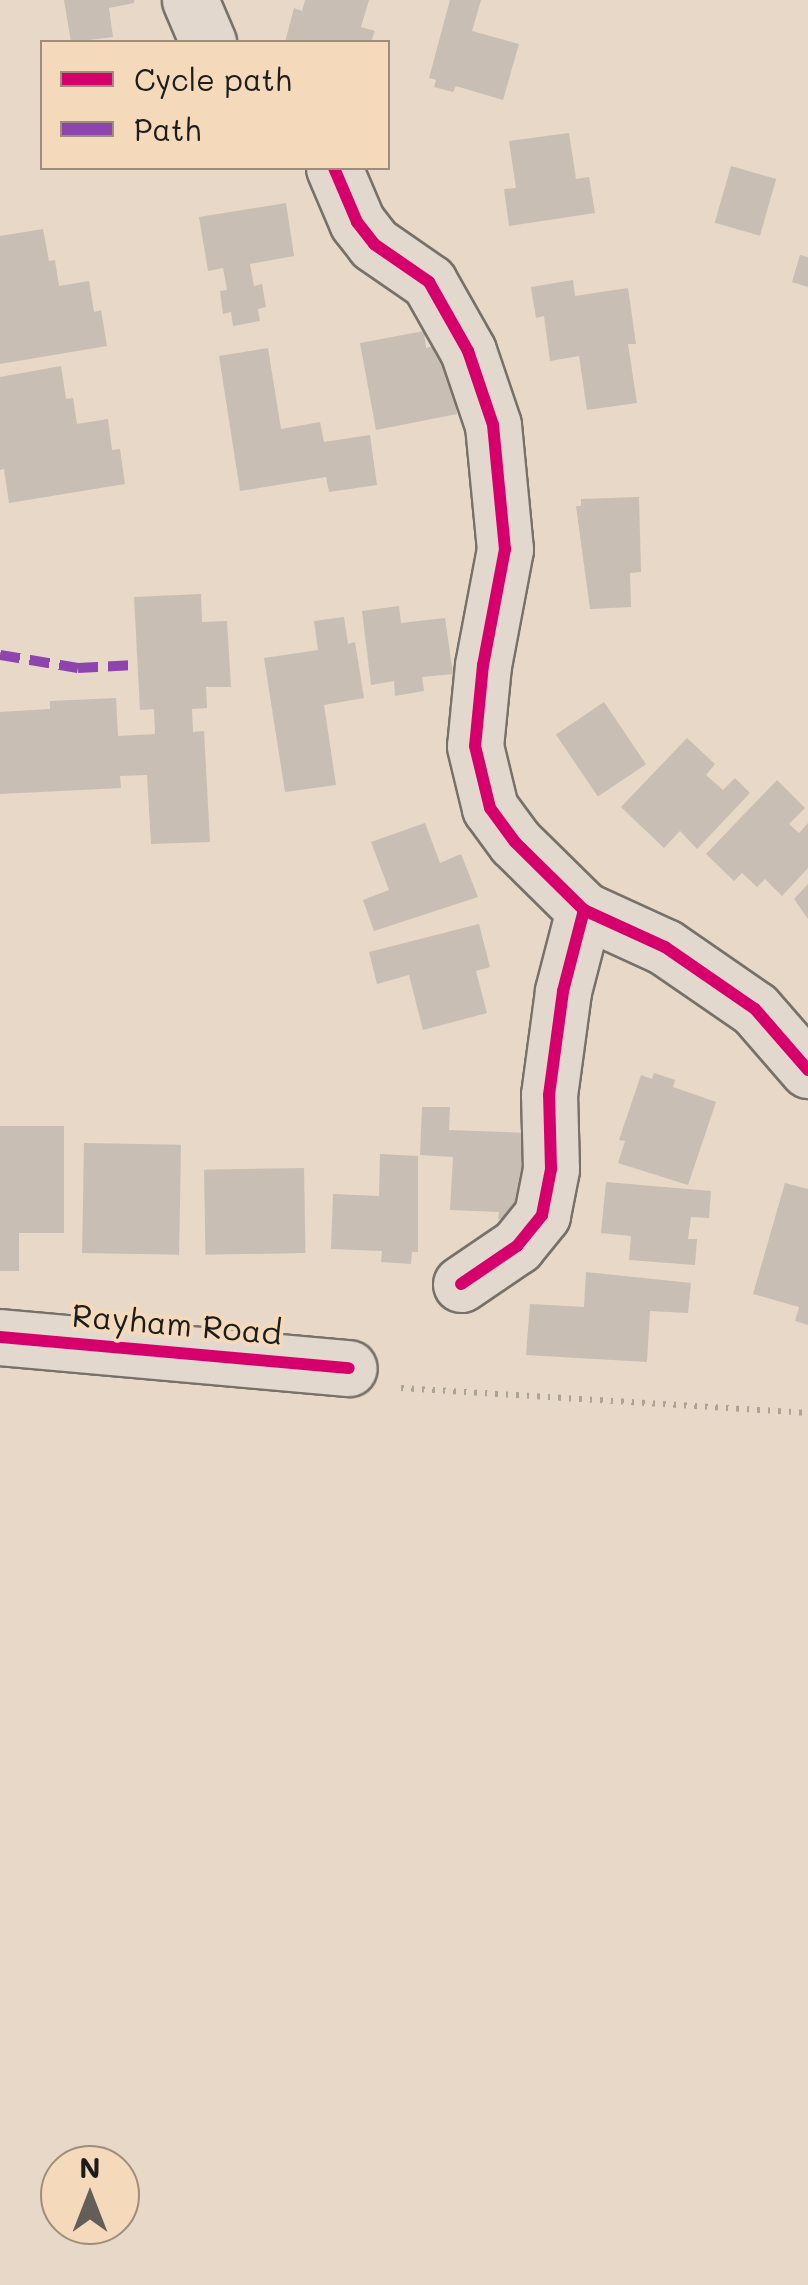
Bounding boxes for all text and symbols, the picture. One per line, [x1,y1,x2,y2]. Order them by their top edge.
legend [40,40,390,170]
text: Cycle path [134,59,292,99]
text: Path [134,109,201,149]
street label: Rayham Road [70,1295,284,1351]
north arrow [40,2145,140,2245]
text: N [79,2149,101,2185]

